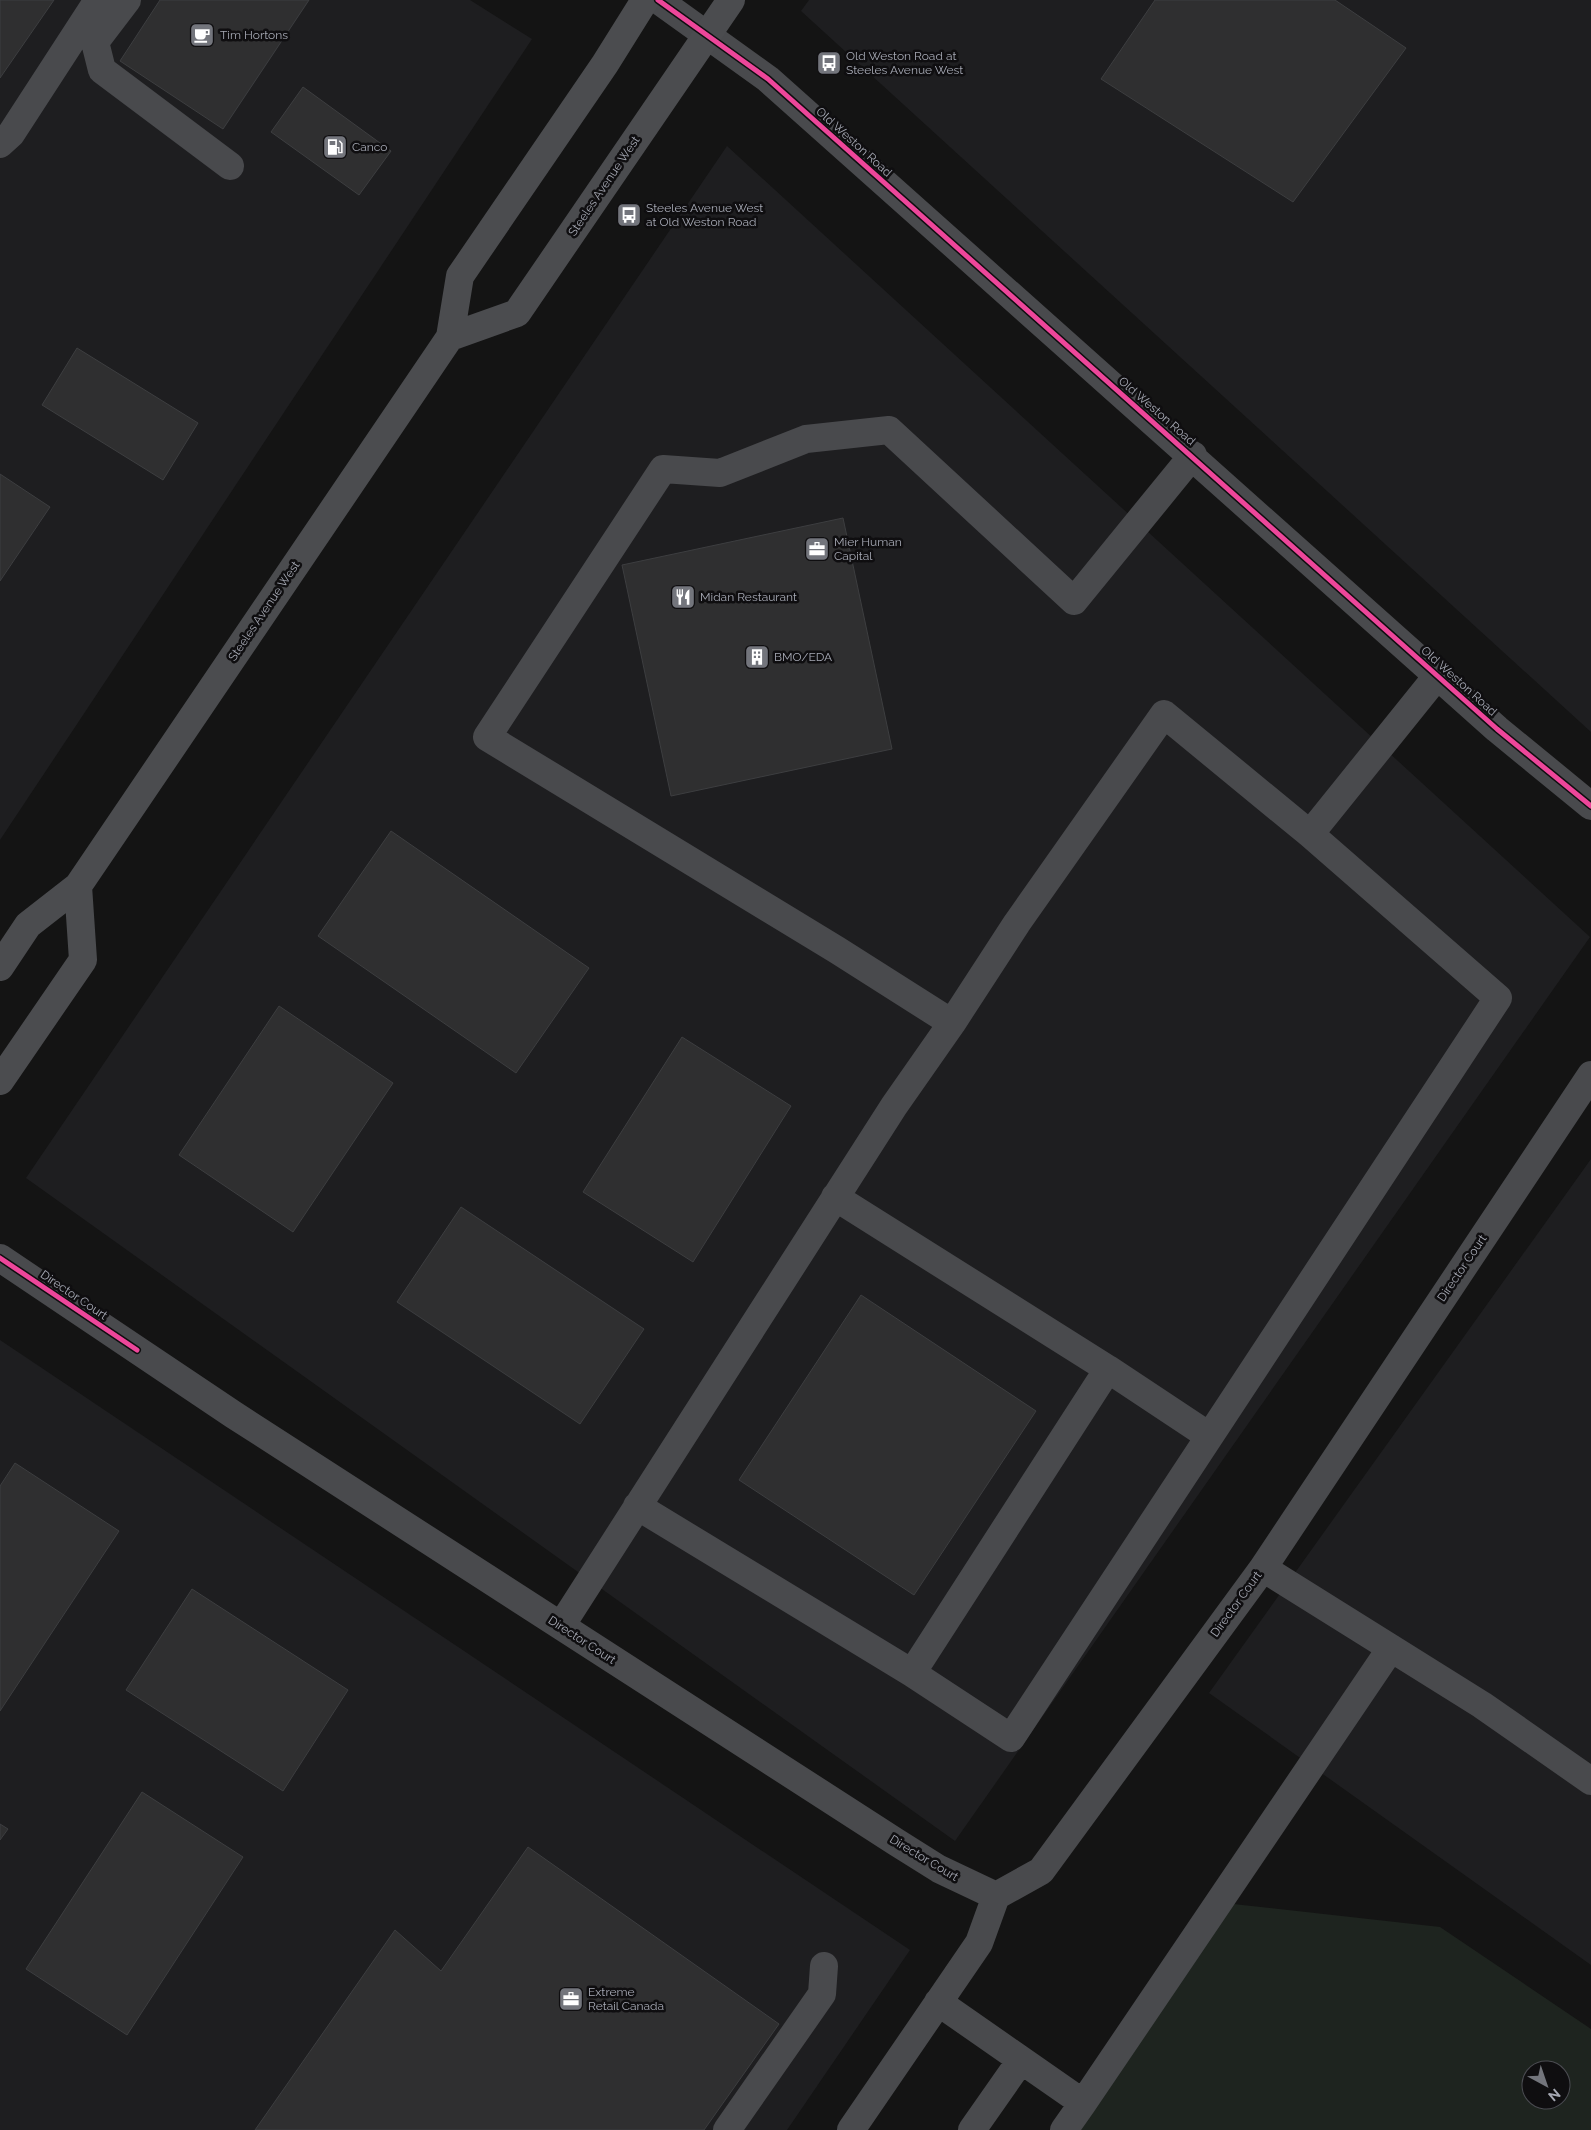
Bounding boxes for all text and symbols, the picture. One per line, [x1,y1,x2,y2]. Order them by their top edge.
cafe icon: Tim Hortons [189,22,215,48]
place label: Tim Hortons [220,28,288,42]
place label: Old Weston Road at Steeles Avenue West [846,49,963,77]
bus stop icon: Old Weston Road at Steeles Avenue West [816,50,842,76]
street label: Old Weston Road [813,104,895,180]
street label: Steeles Avenue West [565,133,643,239]
fuel station icon: Canco [322,134,348,160]
place label: Canco [352,140,387,154]
place label: Steeles Avenue West at Old Weston Road [646,201,763,229]
bus stop icon: Steeles Avenue West at Old Weston Road [616,202,642,228]
street label: Old Weston Road [1116,374,1198,448]
place label: Mier Human Capital [834,535,902,563]
office icon: Mier Human Capital [804,536,830,562]
street label: Steeles Avenue West [225,558,303,664]
restaurant icon: Midan Restaurant [670,584,696,610]
place label: Midan Restaurant [700,590,797,604]
street label: Old Weston Road [1418,643,1500,719]
building icon: BMO/EDA [744,644,770,670]
place label: BMO/EDA [774,650,832,664]
street label: Director Court [1434,1232,1490,1304]
street label: Director Court [38,1267,110,1323]
street label: Director Court [1208,1568,1264,1640]
street label: Director Court [546,1613,618,1667]
street label: Director Court [887,1832,961,1884]
place label: Extreme Retail Canada [588,1985,664,2013]
office icon: Extreme Retail Canada [558,1986,584,2012]
north arrow [1521,2060,1571,2110]
text: N [1545,2085,1564,2105]

